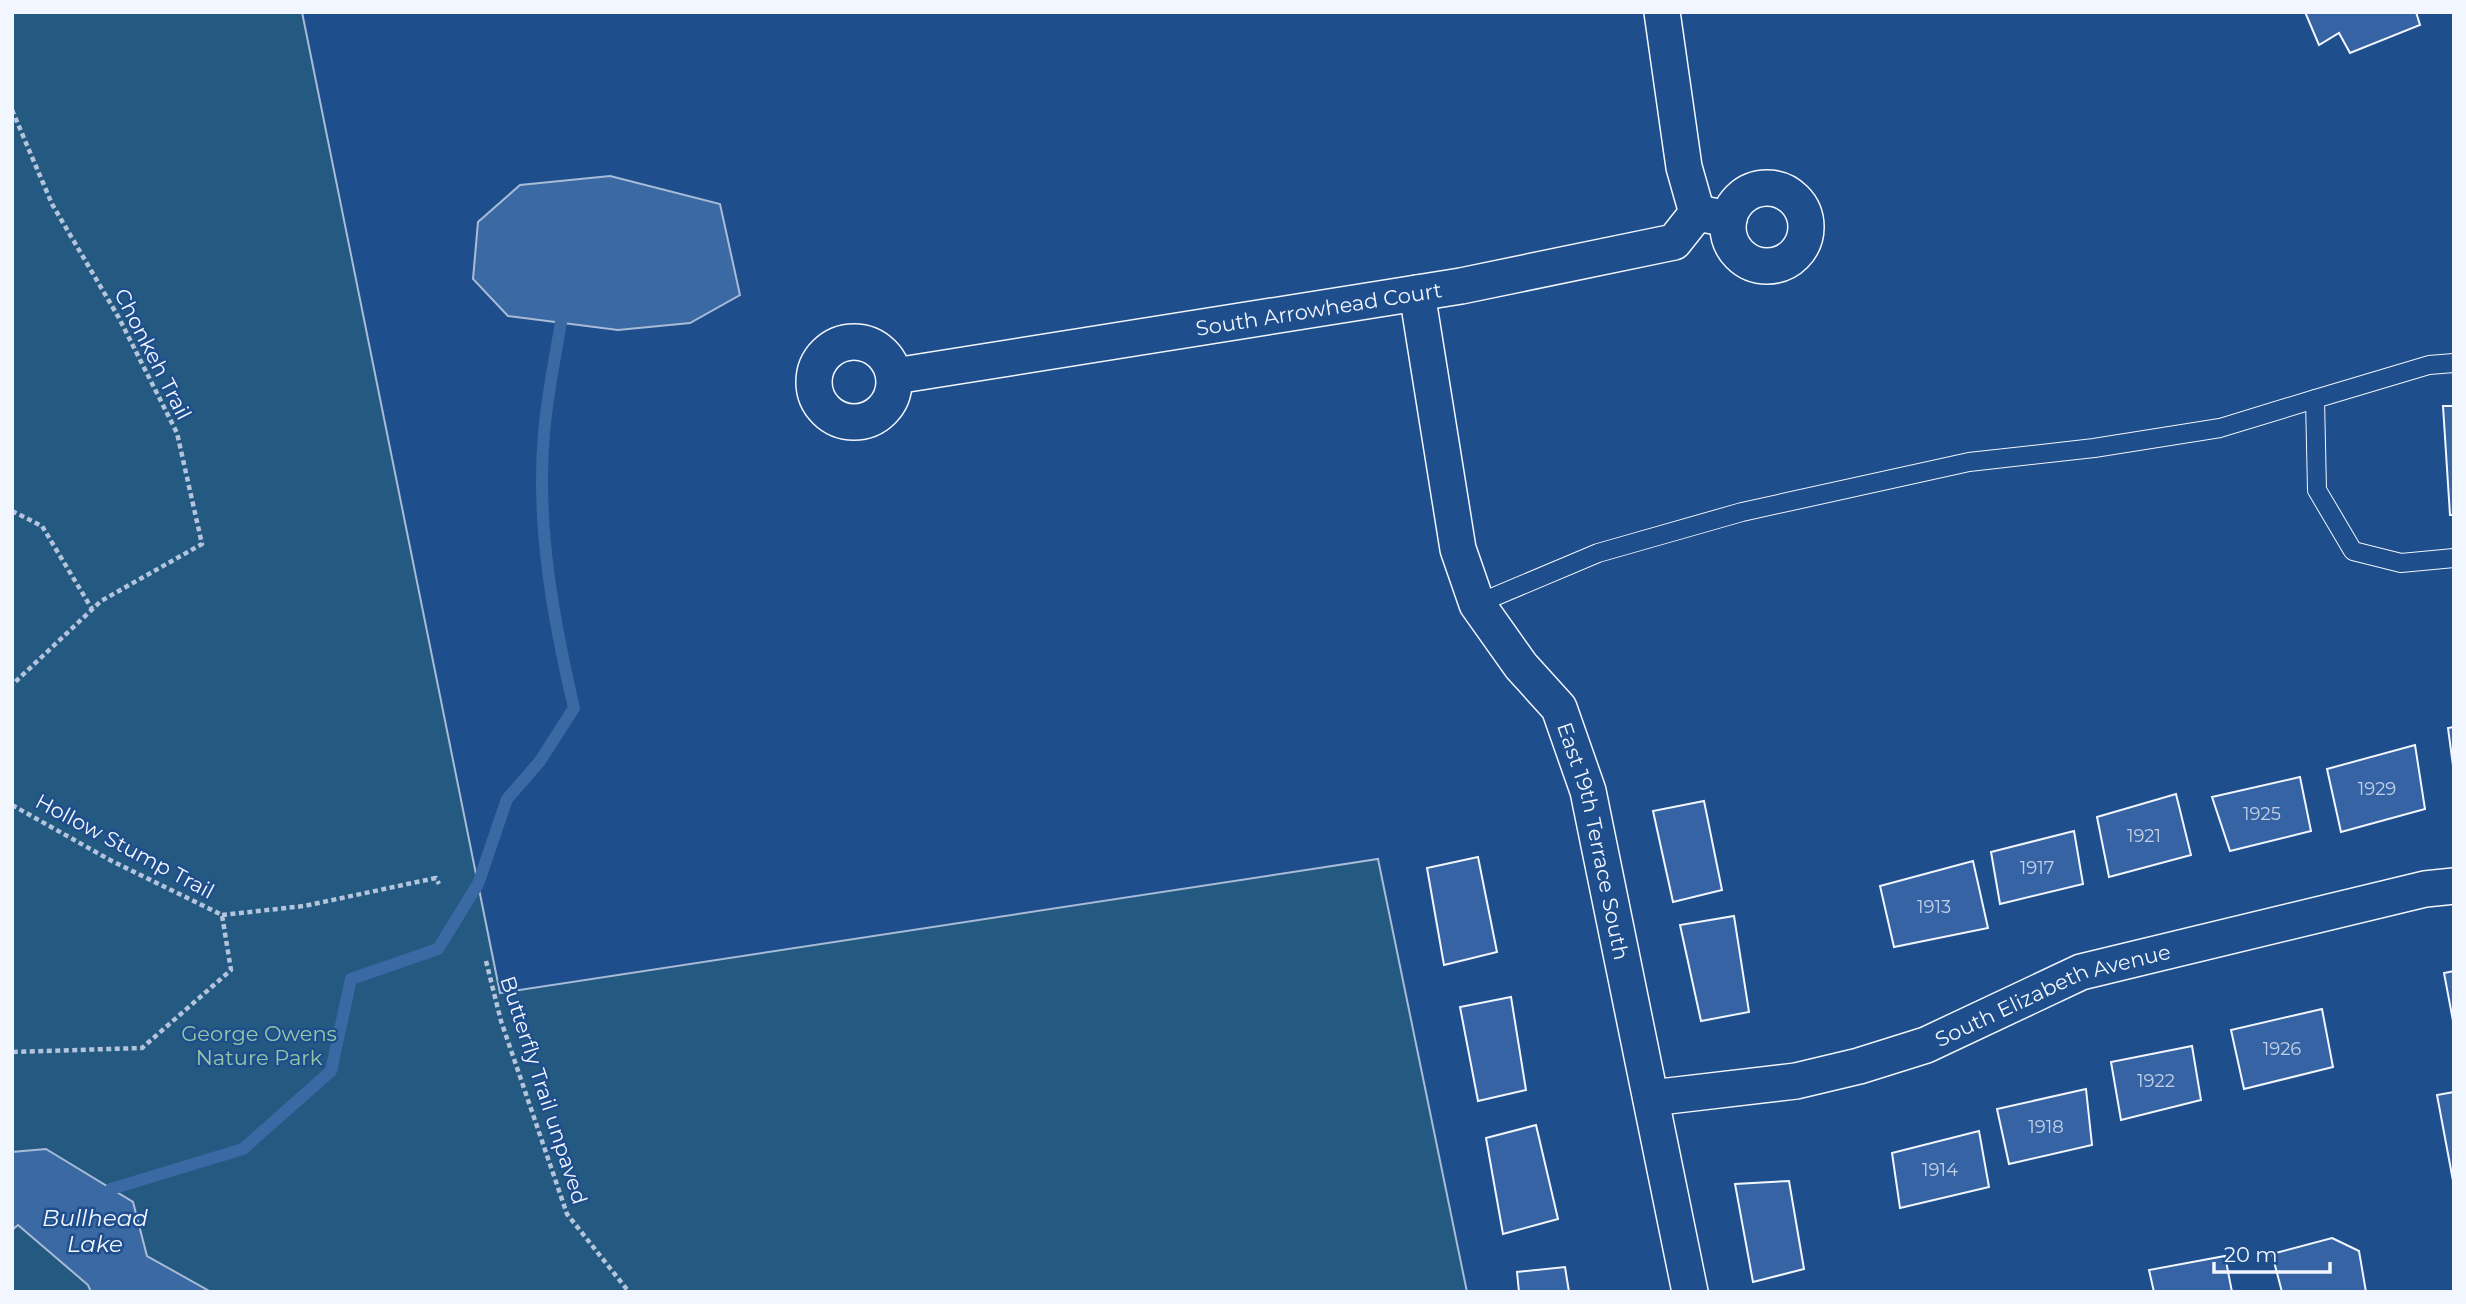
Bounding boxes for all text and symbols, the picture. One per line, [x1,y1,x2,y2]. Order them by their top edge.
street label: South Arrowhead Court [1194,277,1444,341]
street label: Chonkeh Trail [109,284,197,424]
street label: East 19th Terrace South [1552,719,1635,962]
house number: 1929 [2358,778,2396,800]
street label: Hollow Stump Trail [31,788,219,904]
house number: 1925 [2243,803,2281,825]
house number: 1921 [2127,825,2161,847]
house number: 1917 [2020,857,2054,879]
house number: 1913 [1917,896,1951,918]
street label: South Elizabeth Avenue [1931,938,2173,1051]
street label: Butterfly Trail unpaved [495,973,593,1207]
park label: George Owens Nature Park [181,1021,337,1070]
house number: 1926 [2263,1038,2301,1060]
house number: 1922 [2137,1070,2175,1092]
house number: 1918 [2028,1116,2064,1138]
house number: 1914 [1922,1159,1958,1181]
water label: Bullhead Lake [42,1204,148,1258]
scale bar [2214,1230,2330,1274]
text: 20 m [2224,1242,2278,1267]

